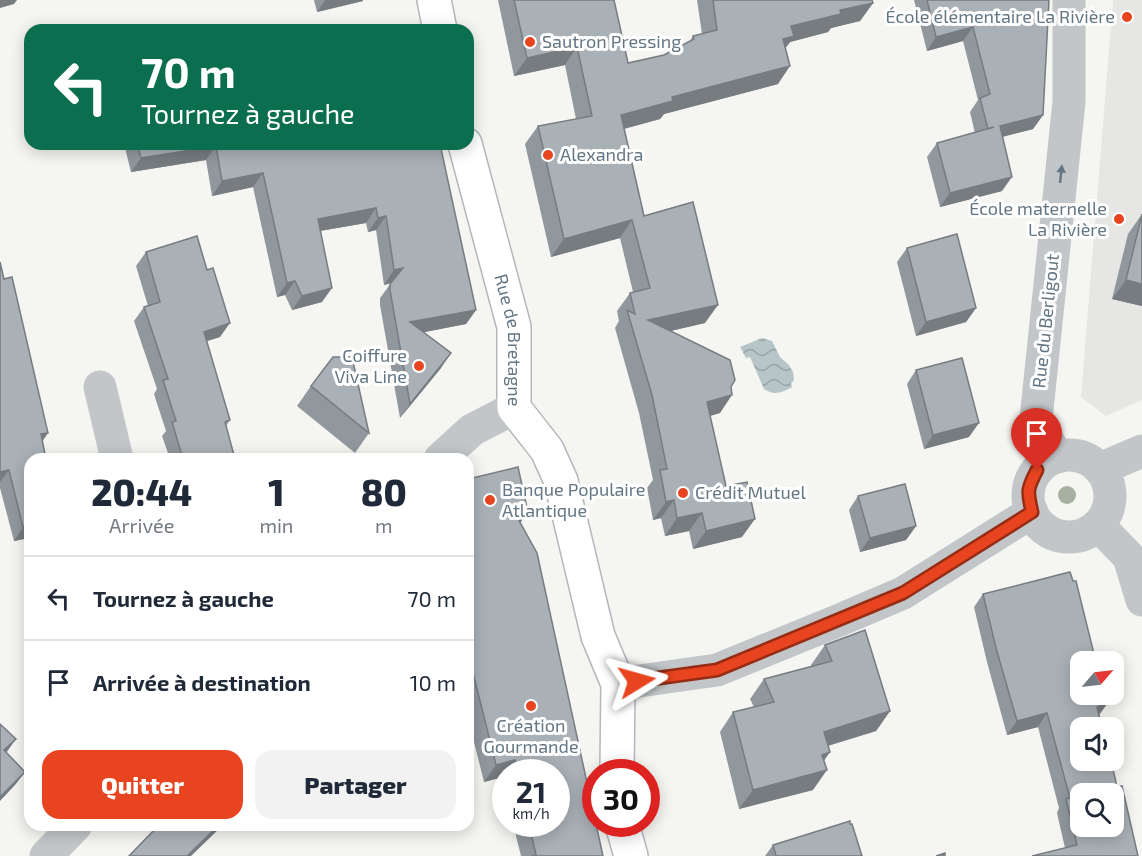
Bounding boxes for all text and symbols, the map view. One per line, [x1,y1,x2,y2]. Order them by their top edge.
place label: École élémentaire La Rivière [886,5,1115,27]
marker: École élémentaire La Rivière [1120,10,1134,24]
place label: Sautron Pressing [542,30,681,52]
marker: Sautron Pressing [523,35,537,49]
text: 70 m [141,46,236,96]
icon: left [42,48,120,126]
text: Tournez à gauche [141,97,355,129]
place label: Alexandra [560,143,643,165]
marker: Alexandra [541,148,555,162]
one-way arrow [1057,164,1066,183]
place label: École maternelle La Rivière [969,197,1107,240]
marker: École maternelle La Rivière [1112,212,1126,226]
street label: Rue du Berligout [1027,253,1063,389]
street label: Rue de Bretagne [490,271,526,406]
place label: Coiffure Viva Line [334,344,407,387]
marker: Coiffure Viva Line [412,359,426,373]
pin [1011,408,1062,470]
icon: arrive [1020,417,1053,450]
text: 20:44 [91,470,192,513]
text: 1 [268,470,285,513]
text: 80 [361,470,407,513]
place label: Banque Populaire Atlantique [502,478,645,521]
place label: Crédit Mutuel [695,481,806,503]
marker: Crédit Mutuel [676,486,690,500]
marker: Banque Populaire Atlantique [483,493,497,507]
text: Arrivée [109,513,174,537]
text: min [259,513,294,537]
text: m [375,513,393,537]
icon: left [42,582,75,615]
text: Tournez à gauche [93,585,274,611]
text: 70 m [407,585,456,611]
position arrow [605,649,669,713]
north arrow [1070,651,1124,705]
map controls [1070,651,1124,837]
icon: arrive [42,666,75,699]
text: Arrivée à destination [93,669,311,695]
text: 10 m [410,669,456,695]
marker: Création Gourmande [524,699,538,713]
place label: Création Gourmande [483,714,579,757]
button: sound [1070,717,1124,771]
button: Quitter [42,750,243,819]
button: Partager [255,750,456,819]
speed limit sign: 30 [582,759,660,837]
text: 21 [516,773,546,809]
button: search [1070,783,1124,837]
text: km/h [512,804,550,822]

